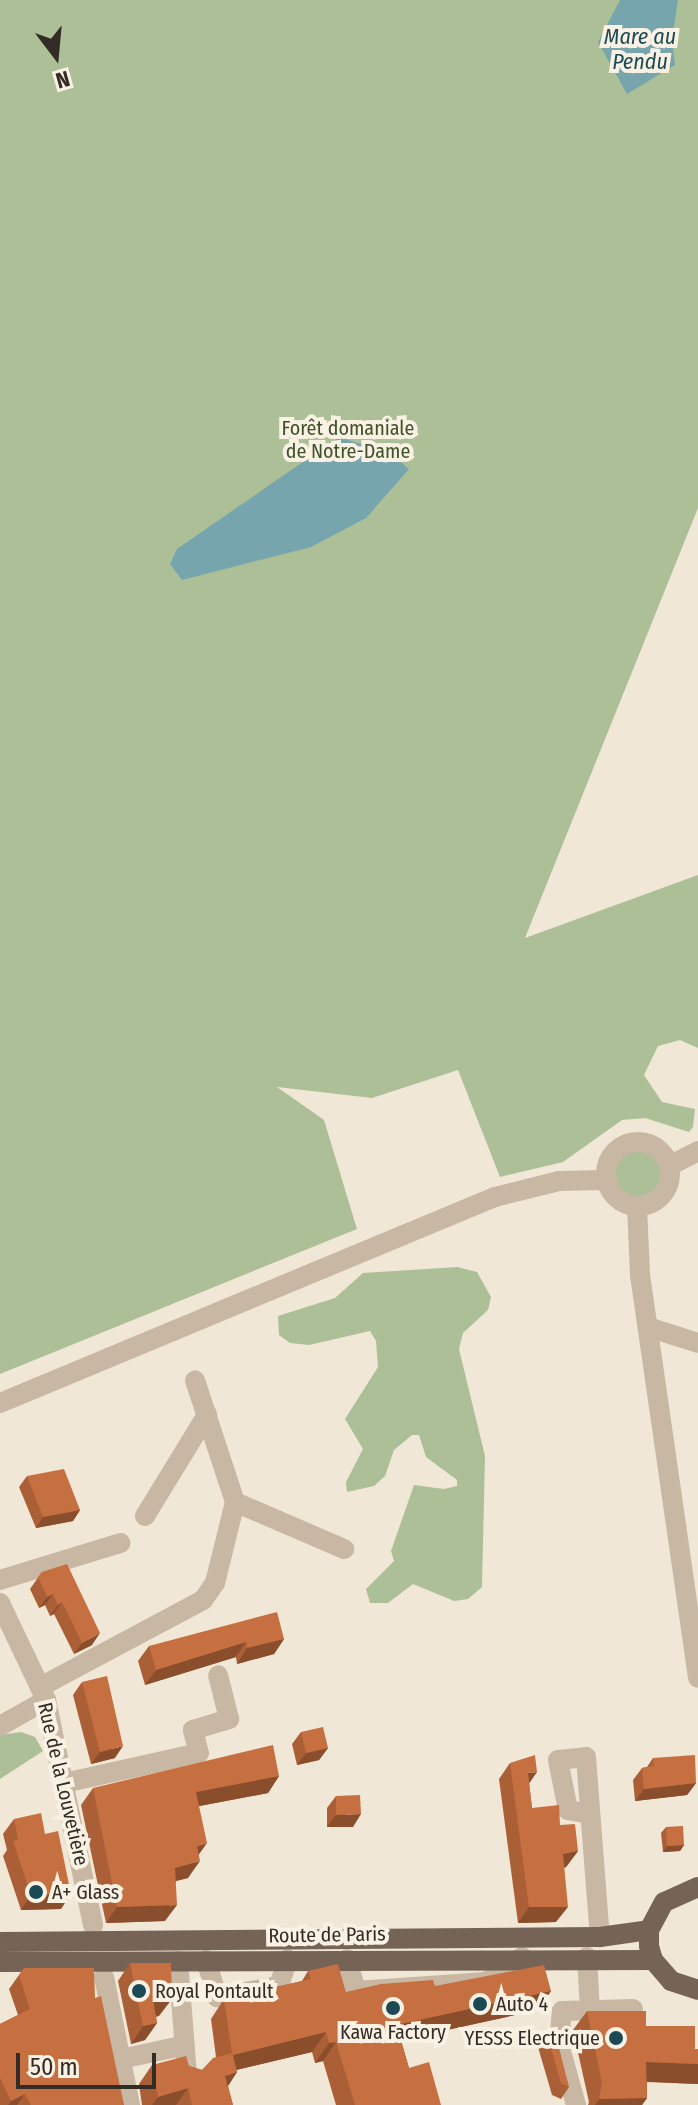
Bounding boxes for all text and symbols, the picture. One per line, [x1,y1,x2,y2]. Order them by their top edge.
north arrow [16,16,96,96]
water label: Mare au Pendu [604,23,676,74]
text: N [53,65,73,94]
park label: Forêt domaniale de Notre-Dame [282,417,414,464]
street label: Rue de la Louvetière [33,1700,93,1868]
place label: A+ Glass [52,1880,119,1904]
marker: A+ Glass [27,1883,45,1901]
street label: Route de Paris [268,1922,386,1948]
place label: Royal Pontault [155,1979,274,2003]
marker: Royal Pontault [130,1982,148,2000]
place label: Auto 4 [496,1992,548,2016]
marker: Auto 4 [471,1995,489,2013]
marker: Kawa Factory [384,1999,402,2017]
place label: Kawa Factory [340,2020,446,2044]
place label: YESSS Electrique [464,2026,600,2050]
marker: YESSS Electrique [607,2029,625,2047]
scale bar [20,2037,160,2087]
text: 50 m [30,2053,78,2081]

